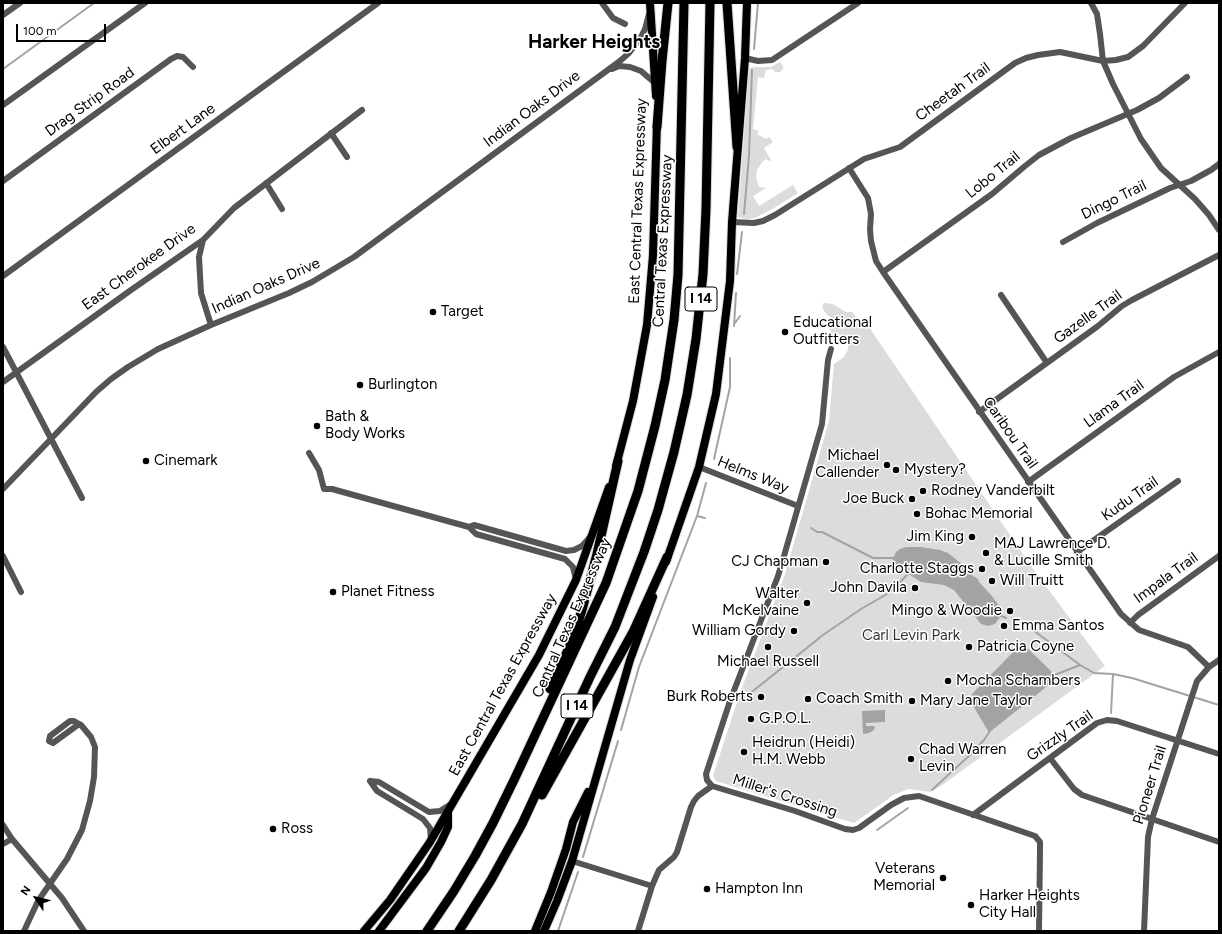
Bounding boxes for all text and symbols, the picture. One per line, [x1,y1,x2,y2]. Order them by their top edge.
scale bar [18,16,108,42]
text: 100 m [23,24,57,38]
district label: Harker Heights [528,31,660,53]
street label: Cheetah Trail [912,59,994,125]
street label: Drag Strip Road [42,64,138,140]
street label: Indian Oaks Drive [480,67,584,151]
street label: East Central Texas Expressway [625,98,651,304]
street label: Elbert Lane [147,99,219,159]
street label: Lobo Trail [962,148,1024,202]
street label: Central Texas Expressway [649,154,677,328]
street label: Dingo Trail [1078,176,1150,224]
street label: East Cherokee Drive [79,220,199,314]
street label: Indian Oaks Drive [209,254,323,318]
street label: Gazelle Trail [1050,286,1126,348]
road number: I 14 [685,287,717,311]
place label: Target [441,303,484,321]
marker: Target [428,307,438,317]
place label: Educational Outfitters [793,314,872,349]
marker: Educational Outfitters [780,327,790,337]
place label: Burlington [368,376,437,394]
street label: Llama Trail [1080,376,1148,432]
marker: Burlington [355,380,365,390]
street label: Caribou Trail [979,394,1041,472]
place label: Bath & Body Works [325,408,405,443]
marker: Bath & Body Works [312,421,322,431]
place label: Michael Callender [815,447,879,482]
place label: Cinemark [154,452,218,470]
street label: Helms Way [715,453,791,497]
marker: Cinemark [141,456,151,466]
marker: Michael Callender [882,460,892,470]
place label: Mystery? [904,461,966,479]
marker: Mystery? [891,465,901,475]
street label: Kudu Trail [1098,473,1162,525]
place label: Rodney Vanderbilt [931,482,1055,500]
marker: Rodney Vanderbilt [918,486,928,496]
place label: Joe Buck [843,490,904,508]
marker: Joe Buck [907,494,917,504]
place label: Bohac Memorial [925,505,1033,523]
marker: Bohac Memorial [912,509,922,519]
place label: Jim King [907,528,964,546]
marker: Jim King [967,532,977,542]
street label: Central Texas Expressway [529,535,615,701]
place label: MAJ Lawrence D. & Lucille Smith [994,535,1110,570]
marker: MAJ Lawrence D. & Lucille Smith [981,548,991,558]
street label: Impala Trail [1130,549,1202,607]
place label: CJ Chapman [731,553,818,571]
marker: CJ Chapman [821,557,831,567]
place label: Charlotte Staggs [860,560,974,578]
marker: Charlotte Staggs [977,564,987,574]
place label: Will Truitt [1000,572,1064,590]
marker: Will Truitt [987,576,997,586]
place label: John Davila [830,579,907,597]
place label: Planet Fitness [341,583,434,601]
marker: John Davila [910,583,920,593]
place label: Walter McKelvaine [722,585,799,620]
marker: Planet Fitness [328,587,338,597]
street label: East Central Texas Expressway [445,591,561,779]
marker: Walter McKelvaine [802,598,812,608]
place label: Mingo & Woodie [891,602,1002,620]
marker: Mingo & Woodie [1005,606,1015,616]
place label: Emma Santos [1012,617,1104,635]
marker: Emma Santos [999,621,1009,631]
place label: William Gordy [692,622,786,640]
marker: William Gordy [789,626,799,636]
park label: Carl Levin Park [862,627,960,645]
place label: Patricia Coyne [977,638,1074,656]
marker: Michael Russell [763,642,773,652]
marker: Patricia Coyne [964,642,974,652]
place label: Michael Russell [717,653,819,671]
place label: Mocha Schambers [956,672,1080,690]
marker: Mocha Schambers [943,676,953,686]
place label: Burk Roberts [667,688,753,706]
place label: Coach Smith [816,690,903,708]
marker: Burk Roberts [756,692,766,702]
place label: Mary Jane Taylor [920,692,1032,710]
road number: I 14 [561,694,593,718]
marker: Coach Smith [803,694,813,704]
marker: Mary Jane Taylor [907,696,917,706]
street label: Grizzly Trail [1023,707,1097,765]
place label: G.P.O.L. [759,710,811,728]
marker: G.P.O.L. [746,714,756,724]
place label: Heidrun (Heidi) H.M. Webb [752,734,855,769]
place label: Chad Warren Levin [919,741,1006,776]
street label: Pioneer Trail [1129,743,1171,827]
marker: Heidrun (Heidi) H.M. Webb [739,747,749,757]
marker: Chad Warren Levin [906,754,916,764]
street label: Miller's Crossing [730,771,840,821]
place label: Ross [281,820,313,838]
marker: Ross [268,824,278,834]
place label: Veterans Memorial [873,860,935,895]
marker: Veterans Memorial [938,873,948,883]
north arrow [16,878,56,918]
place label: Hampton Inn [715,880,803,898]
text: N [18,884,34,898]
marker: Hampton Inn [702,884,712,894]
place label: Harker Heights City Hall [979,887,1080,922]
marker: Harker Heights City Hall [966,900,976,910]

